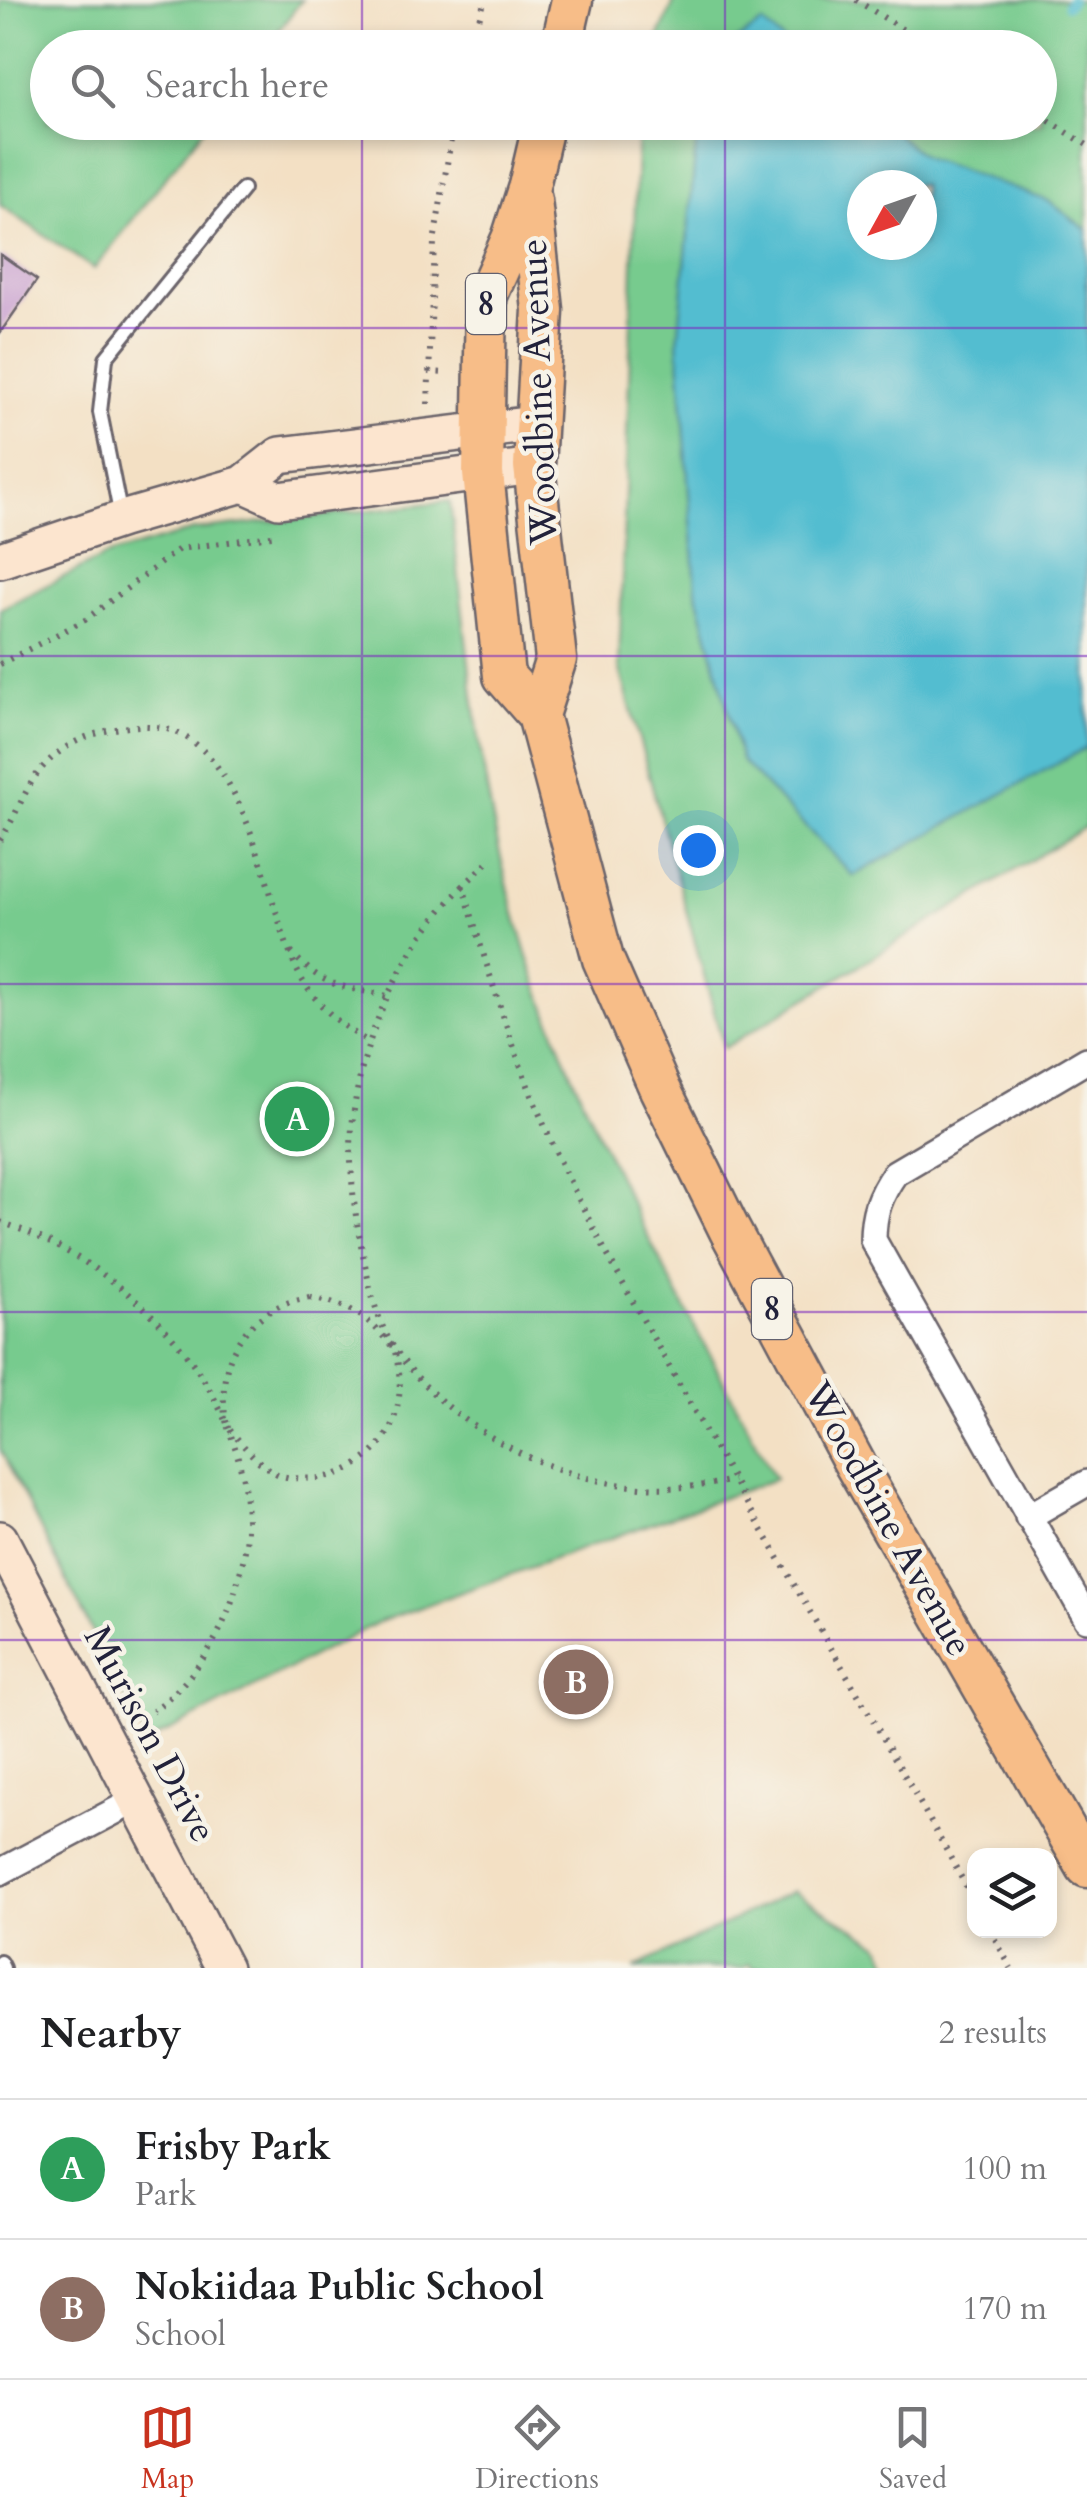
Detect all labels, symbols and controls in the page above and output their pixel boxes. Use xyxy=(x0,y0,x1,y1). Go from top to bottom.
search box xyxy=(30,30,1057,140)
icon: search xyxy=(65,58,120,113)
text: Search here xyxy=(145,59,329,111)
north arrow xyxy=(847,170,937,260)
street label: Woodbine Avenue xyxy=(508,238,570,547)
road number: 8 xyxy=(466,274,506,334)
your location xyxy=(673,825,724,876)
pin: A xyxy=(264,1082,330,1156)
road number: 8 xyxy=(752,1279,792,1339)
street label: Woodbine Avenue xyxy=(790,1371,985,1666)
street label: Murison Drive xyxy=(71,1617,229,1851)
pin: B xyxy=(544,1644,608,1720)
map controls xyxy=(967,1848,1057,1938)
button: layers xyxy=(967,1848,1057,1938)
text: Nearby xyxy=(40,2005,182,2062)
text: 2 results xyxy=(939,2011,1047,2055)
text: Frisby Park xyxy=(135,2121,331,2173)
text: A xyxy=(60,2147,85,2191)
text: 100 m xyxy=(962,2147,1047,2191)
text: Park xyxy=(135,2173,197,2217)
text: Nokiidaa Public School xyxy=(135,2261,544,2313)
text: B xyxy=(61,2287,84,2331)
text: 170 m xyxy=(962,2287,1047,2331)
text: School xyxy=(135,2313,226,2357)
tab: Map xyxy=(140,2400,195,2498)
tab: Directions xyxy=(475,2400,599,2498)
tab: Saved xyxy=(879,2400,947,2498)

